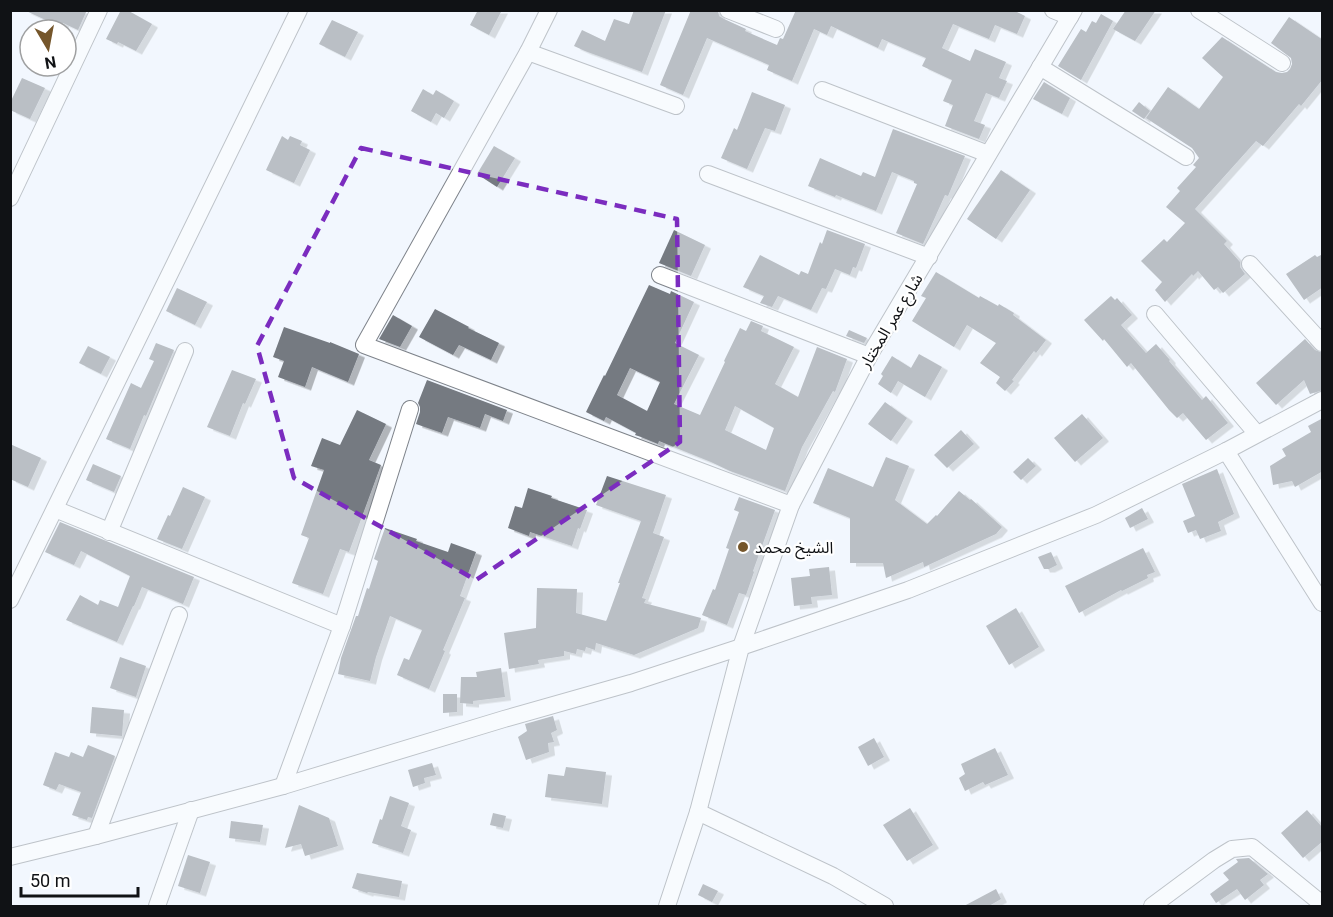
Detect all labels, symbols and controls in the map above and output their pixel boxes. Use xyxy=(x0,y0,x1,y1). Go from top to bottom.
north arrow xyxy=(18,18,78,78)
text: N xyxy=(43,52,58,73)
street label: شارع عمر المختار xyxy=(855,270,929,374)
place label: الشيخ محمد xyxy=(755,538,833,560)
marker: الشيخ محمد xyxy=(736,540,750,554)
scale bar xyxy=(21,860,138,898)
text: 50 m xyxy=(30,870,70,891)

